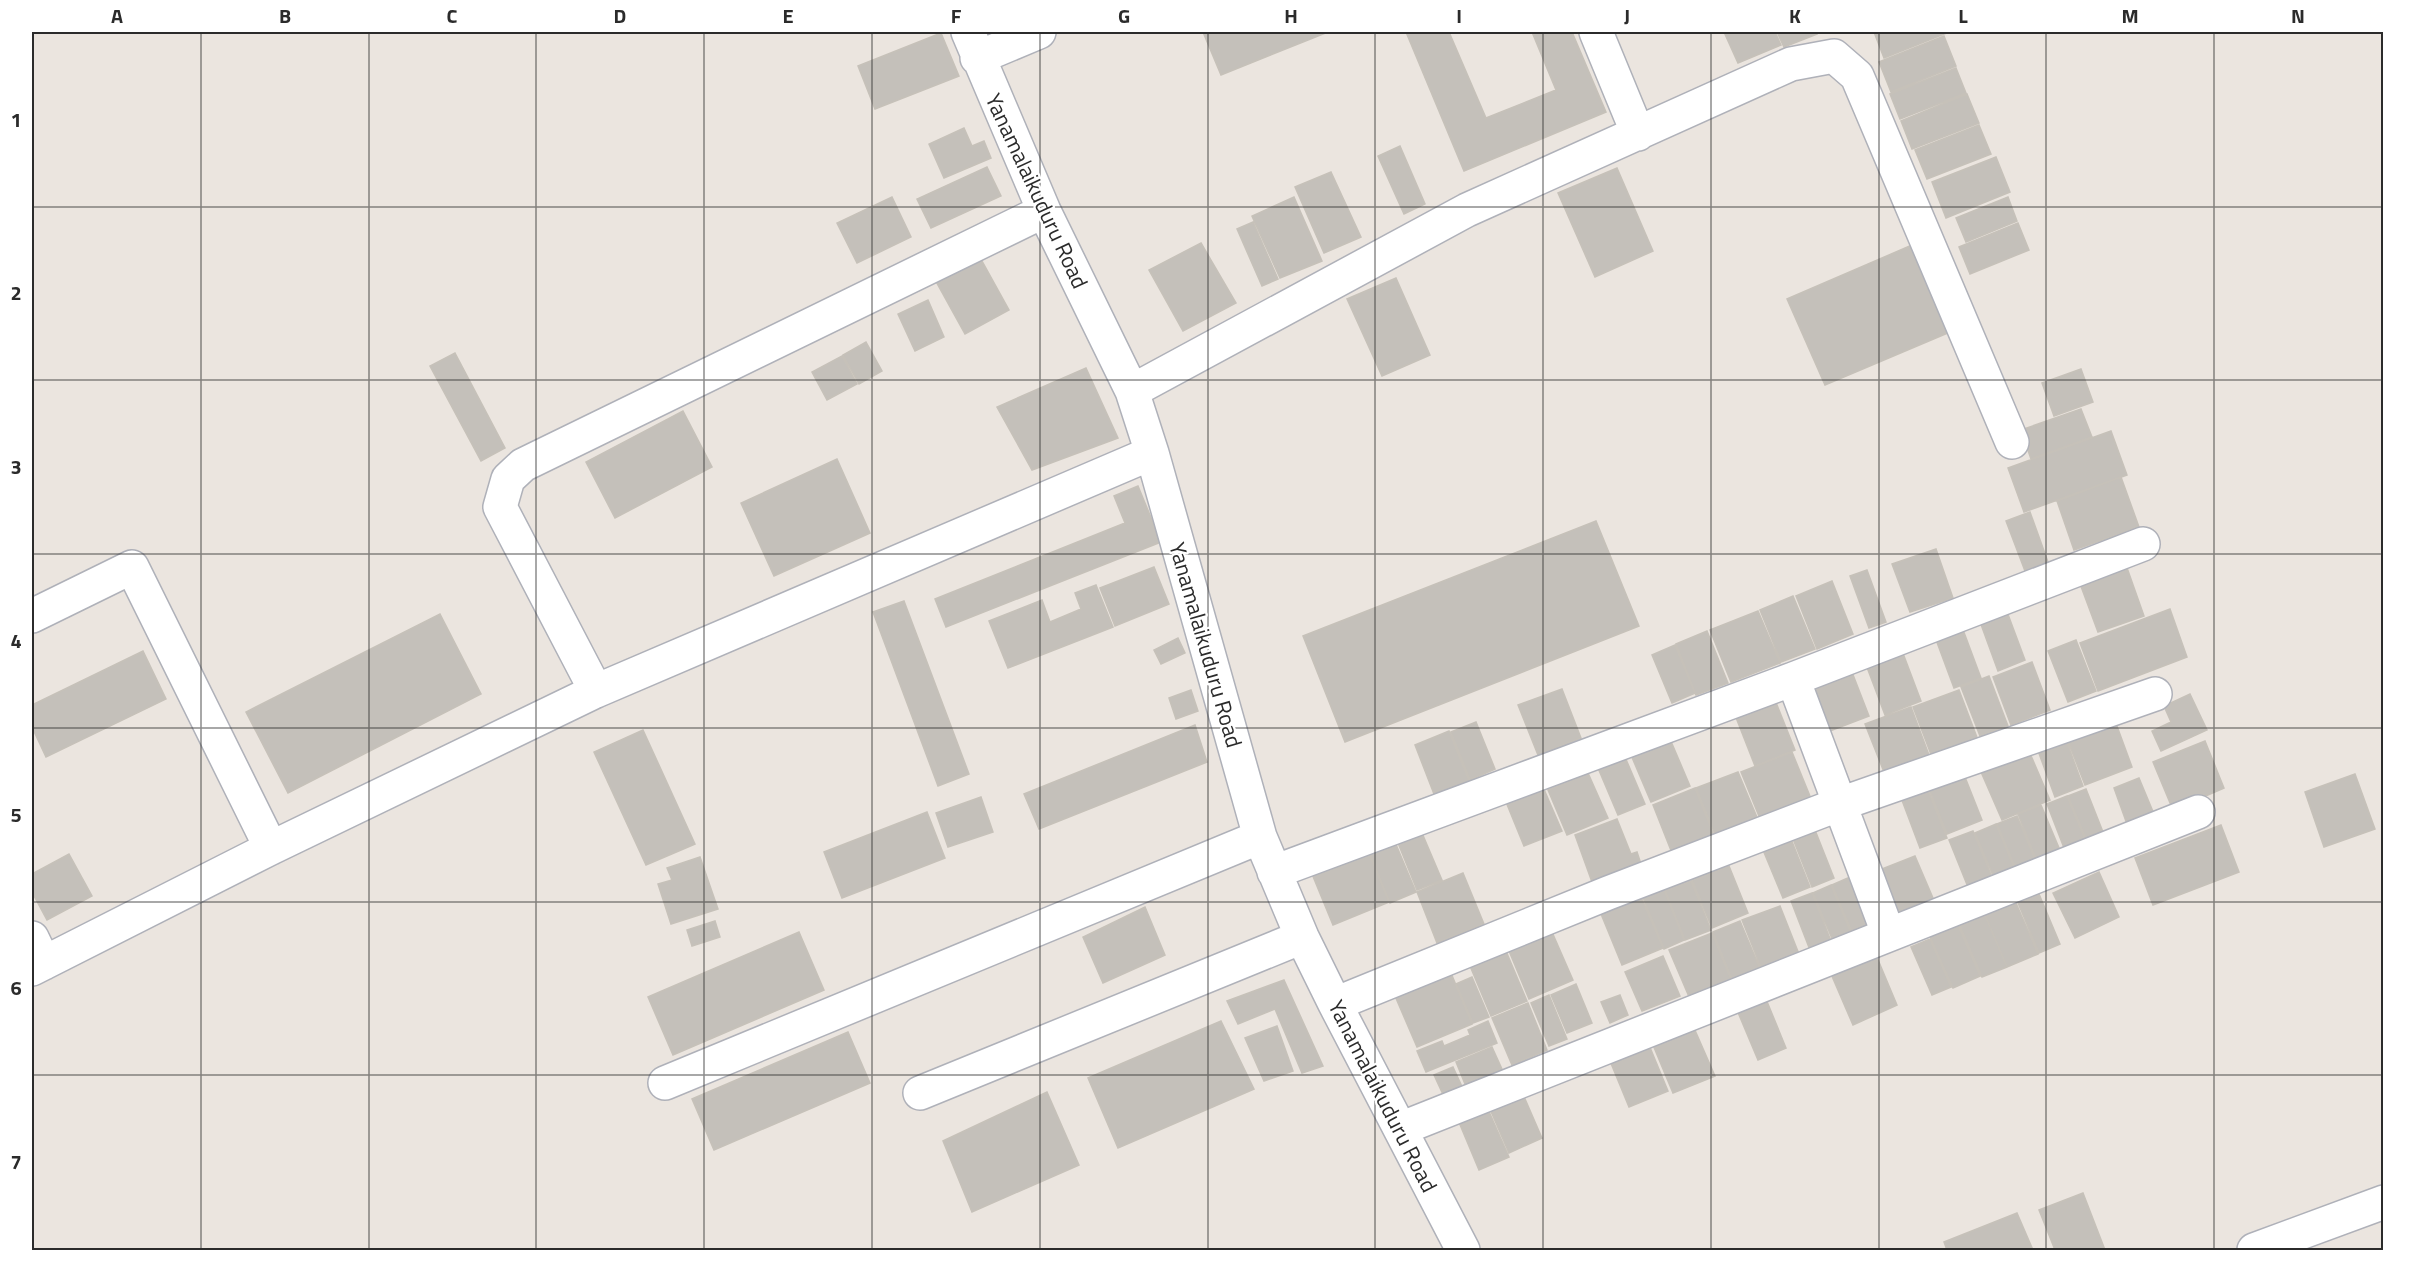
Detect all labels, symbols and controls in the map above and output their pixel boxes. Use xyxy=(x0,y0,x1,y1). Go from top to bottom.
text: A xyxy=(111,0,123,31)
text: B xyxy=(279,0,291,31)
text: C xyxy=(447,0,458,31)
text: D xyxy=(614,0,626,31)
text: E xyxy=(782,0,794,31)
text: F xyxy=(951,0,962,31)
text: G xyxy=(1118,0,1130,31)
text: H xyxy=(1284,0,1298,31)
text: I xyxy=(1456,0,1462,31)
text: J xyxy=(1624,0,1630,31)
text: K xyxy=(1789,0,1801,31)
text: L xyxy=(1958,0,1968,31)
text: M xyxy=(2121,0,2139,31)
text: N xyxy=(2291,0,2305,31)
street label: Yanamalaikuduru Road xyxy=(977,88,1097,294)
text: 1 xyxy=(10,104,22,135)
text: 2 xyxy=(10,277,22,308)
text: 3 xyxy=(10,451,22,482)
street label: Yanamalaikuduru Road xyxy=(1160,538,1252,752)
text: 4 xyxy=(10,625,22,656)
text: 5 xyxy=(10,799,22,830)
text: 6 xyxy=(10,972,22,1003)
street label: Yanamalaikuduru Road xyxy=(1320,994,1446,1198)
text: 7 xyxy=(10,1146,22,1177)

